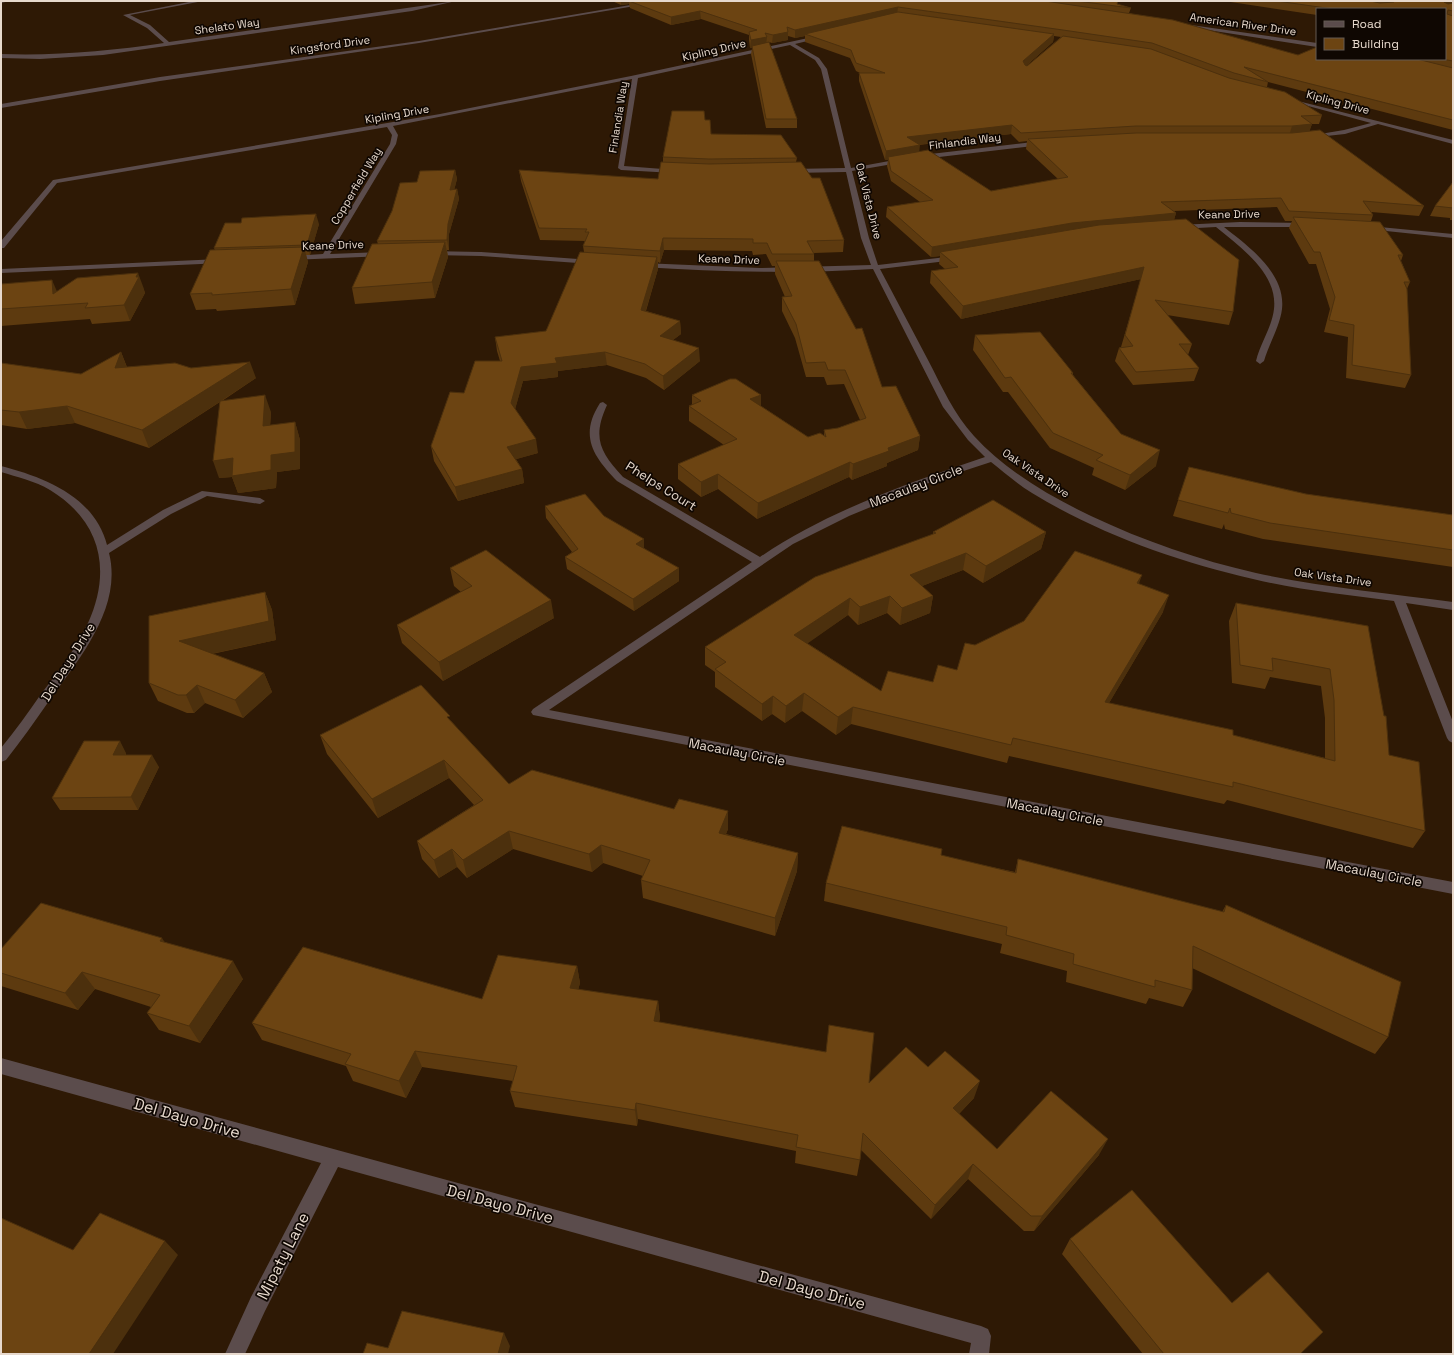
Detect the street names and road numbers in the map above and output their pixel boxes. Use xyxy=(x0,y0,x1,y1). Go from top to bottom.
street label: American River Drive xyxy=(1189,10,1297,38)
street label: Shelato Way xyxy=(194,15,260,37)
street label: Kingsford Drive xyxy=(289,32,371,58)
street label: Kipling Drive xyxy=(681,36,747,64)
street label: Finlandia Way xyxy=(605,80,631,154)
street label: Kipling Drive xyxy=(1305,87,1371,117)
street label: Kipling Drive xyxy=(364,101,430,127)
street label: Finlandia Way xyxy=(928,130,1002,152)
street label: Copperfield Way xyxy=(327,145,385,227)
street label: Oak Vista Drive xyxy=(853,161,885,241)
street label: Keane Drive xyxy=(1198,206,1260,222)
street label: Keane Drive xyxy=(302,237,364,253)
street label: Keane Drive xyxy=(698,251,760,267)
street label: Oak Vista Drive xyxy=(1000,445,1072,501)
street label: Phelps Court xyxy=(622,457,700,515)
street label: Macaulay Circle xyxy=(867,460,965,512)
street label: Oak Vista Drive xyxy=(1293,565,1373,589)
street label: Del Dayo Drive xyxy=(37,620,99,704)
street label: Macaulay Circle xyxy=(687,734,787,770)
street label: Macaulay Circle xyxy=(1005,794,1105,830)
street label: Macaulay Circle xyxy=(1324,855,1424,891)
street label: Del Dayo Drive xyxy=(131,1093,243,1143)
street label: Del Dayo Drive xyxy=(444,1180,556,1228)
street label: Mipaty Lane xyxy=(252,1209,314,1303)
street label: Del Dayo Drive xyxy=(756,1266,868,1314)

